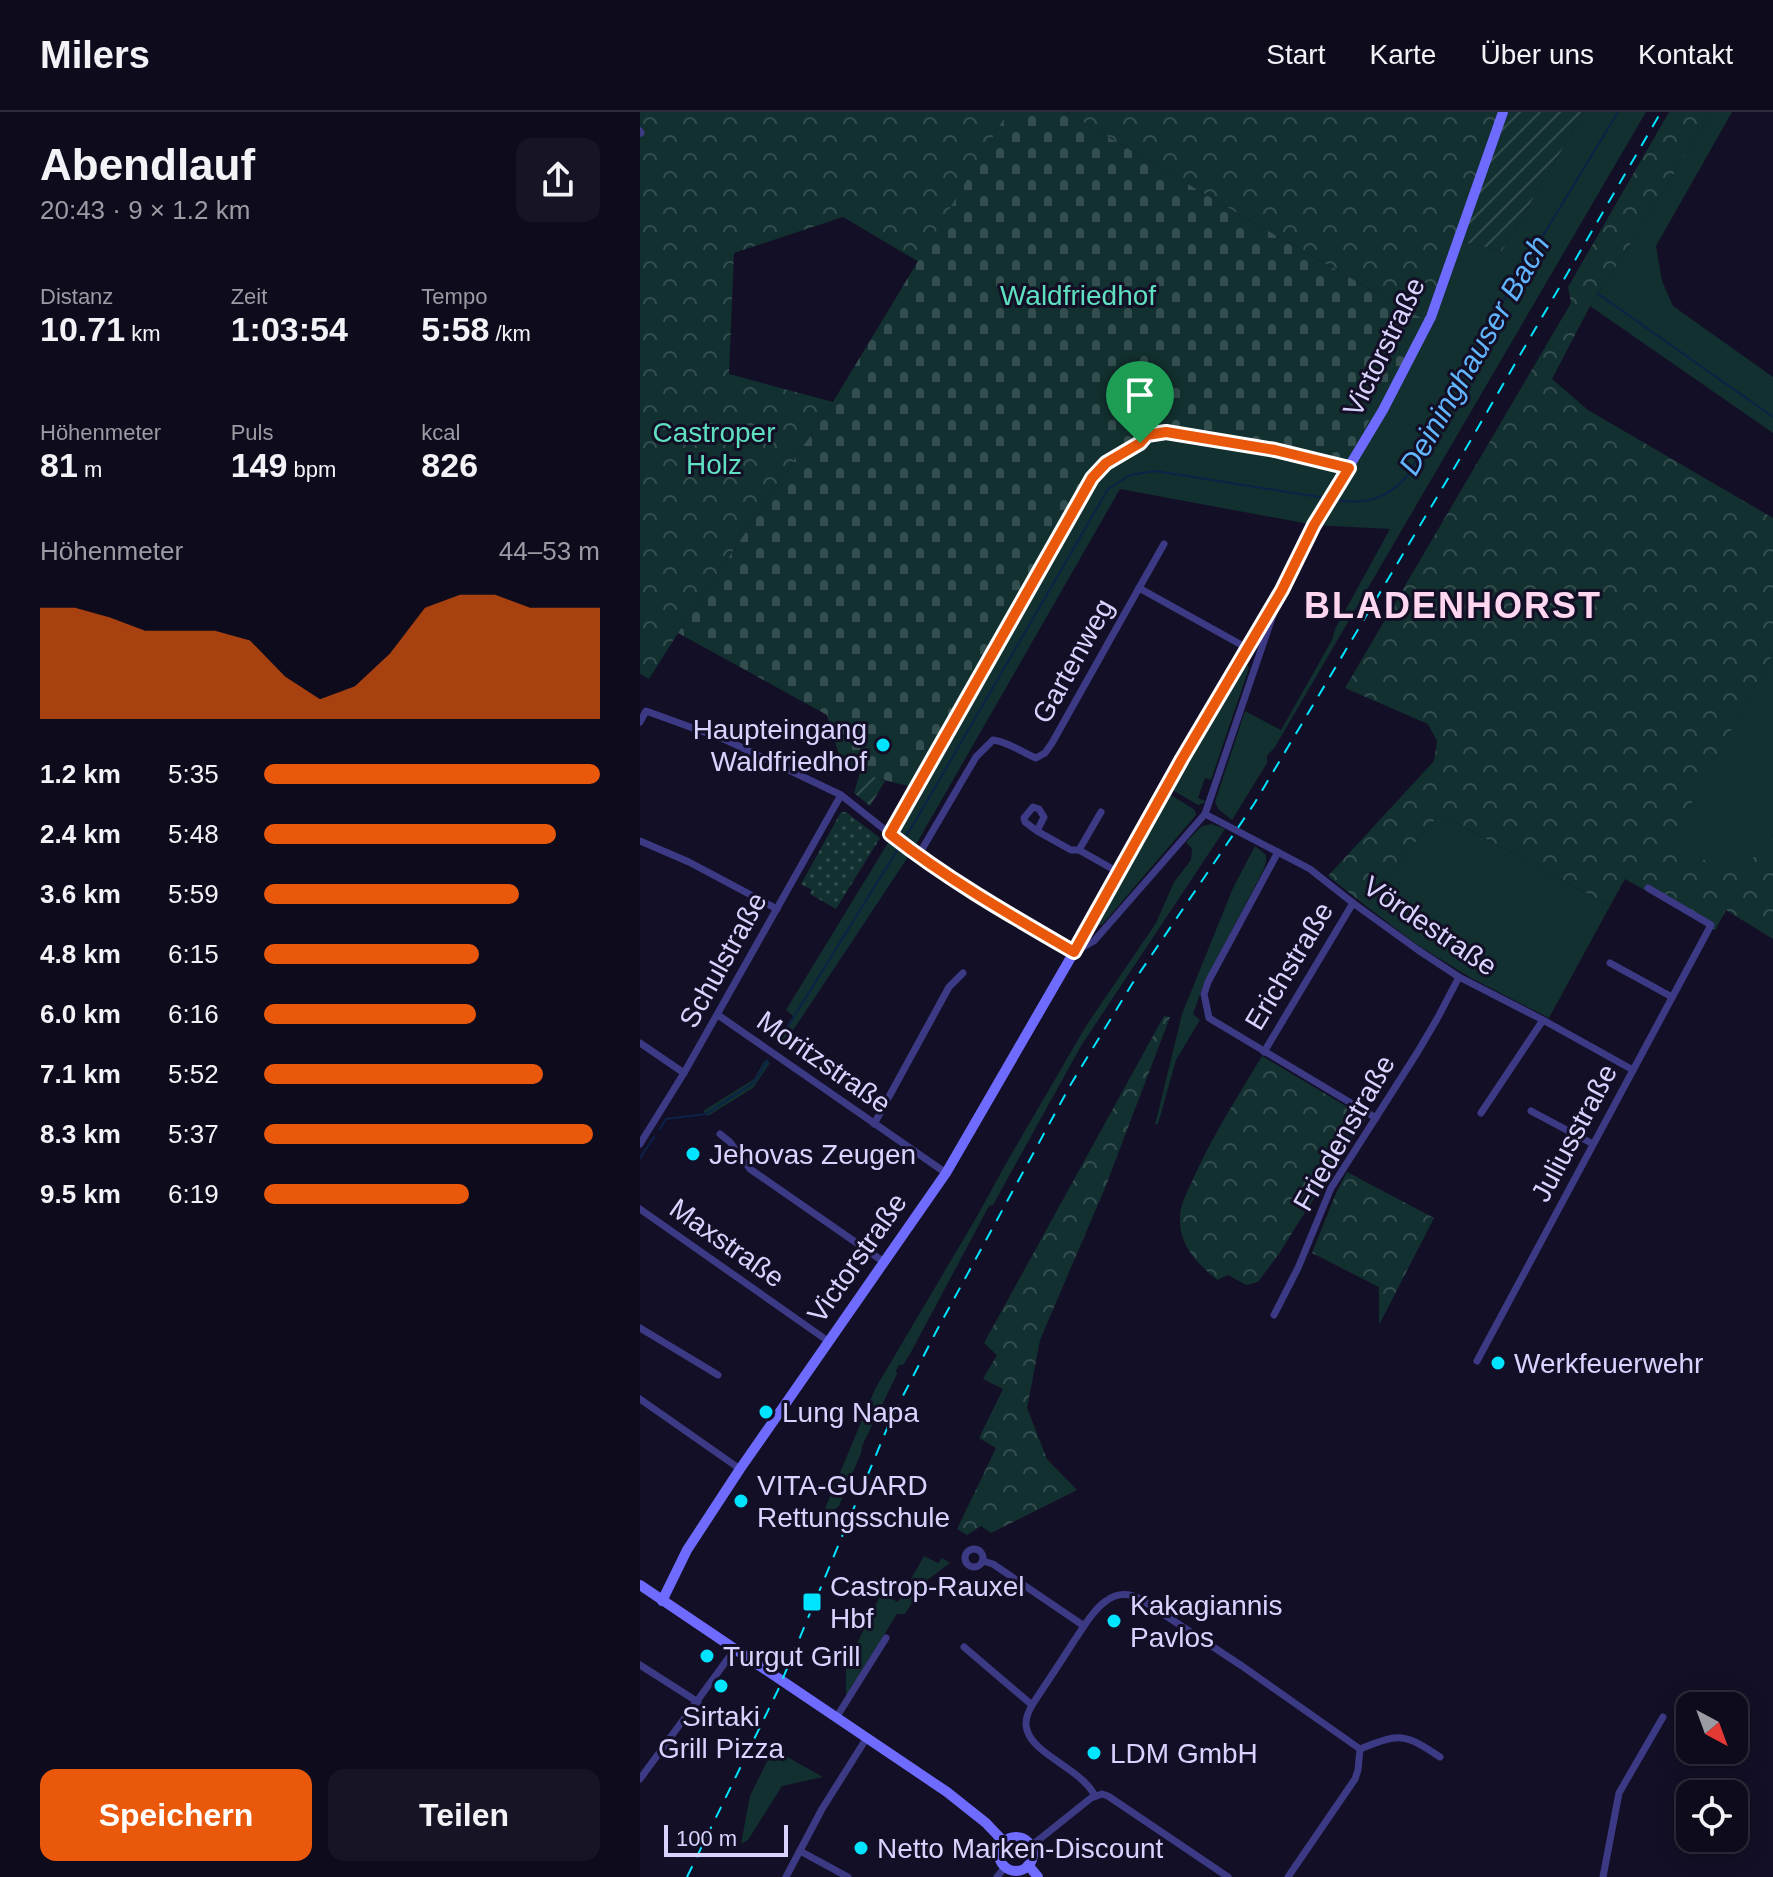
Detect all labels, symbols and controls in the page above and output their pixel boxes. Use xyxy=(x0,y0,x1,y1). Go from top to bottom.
text: Milers xyxy=(40,34,150,76)
text: Start xyxy=(1266,39,1325,70)
text: Karte xyxy=(1369,39,1436,70)
text: Über uns xyxy=(1480,39,1594,70)
text: Kontakt xyxy=(1638,39,1733,70)
button: share xyxy=(516,138,600,222)
text: Abendlauf xyxy=(40,140,255,189)
text: 20:43 · 9 × 1.2 km xyxy=(40,195,250,225)
water label: Deininghauser Bach xyxy=(1392,230,1556,480)
street label: Victorstraße xyxy=(1337,273,1431,421)
park label: Waldfriedhof xyxy=(1000,280,1156,311)
text: Distanz xyxy=(40,284,113,309)
text: Zeit xyxy=(231,284,267,309)
text: Tempo xyxy=(421,284,487,309)
text: 10.71 xyxy=(40,310,125,348)
text: 1:03:54 xyxy=(231,310,348,348)
text: 5:58 xyxy=(421,310,489,348)
text: km xyxy=(125,321,161,346)
text: /km xyxy=(489,321,531,346)
pin xyxy=(1106,361,1174,443)
icon: arrive xyxy=(1118,373,1162,417)
park label: Castroper Holz xyxy=(653,417,775,480)
text: Höhenmeter xyxy=(40,420,161,445)
text: Puls xyxy=(231,420,273,445)
text: kcal xyxy=(421,420,460,445)
text: 81 xyxy=(40,446,78,484)
text: 149 xyxy=(231,446,287,484)
text: 826 xyxy=(421,446,478,484)
text: m xyxy=(78,457,102,482)
text: bpm xyxy=(287,457,336,482)
text: Höhenmeter xyxy=(40,536,183,566)
text: 44–53 m xyxy=(499,536,600,566)
district label: BLADENHORST xyxy=(1304,585,1602,626)
street label: Gartenweg xyxy=(1026,594,1120,728)
place label: Haupteingang Waldfriedhof xyxy=(693,714,867,777)
marker: Haupteingang Waldfriedhof xyxy=(874,736,892,754)
text: 1.2 km xyxy=(40,759,121,789)
text: 5:35 xyxy=(168,759,219,789)
text: 2.4 km xyxy=(40,819,121,849)
text: 5:48 xyxy=(168,819,219,849)
street label: Vördestraße xyxy=(1357,870,1503,982)
text: 3.6 km xyxy=(40,879,121,909)
text: 5:59 xyxy=(168,879,219,909)
street label: Schulstraße xyxy=(673,887,773,1033)
street label: Erichstraße xyxy=(1239,897,1339,1035)
text: 4.8 km xyxy=(40,939,121,969)
text: 6:15 xyxy=(168,939,219,969)
text: 6.0 km xyxy=(40,999,121,1029)
text: 6:16 xyxy=(168,999,219,1029)
street label: Moritzstraße xyxy=(751,1005,897,1119)
street label: Friedenstraße xyxy=(1287,1050,1401,1216)
text: 7.1 km xyxy=(40,1059,121,1089)
text: 5:52 xyxy=(168,1059,219,1089)
street label: Juliusstraße xyxy=(1525,1059,1623,1207)
text: 8.3 km xyxy=(40,1119,121,1149)
text: 5:37 xyxy=(168,1119,219,1149)
place label: Jehovas Zeugen xyxy=(709,1139,916,1170)
marker: Jehovas Zeugen xyxy=(684,1145,702,1163)
text: 9.5 km xyxy=(40,1179,121,1209)
text: 6:19 xyxy=(168,1179,219,1209)
street label: Victorstraße xyxy=(801,1188,913,1328)
street label: Maxstraße xyxy=(664,1192,790,1294)
place label: Werkfeuerwehr xyxy=(1514,1348,1703,1379)
marker: Werkfeuerwehr xyxy=(1489,1354,1507,1372)
place label: Lung Napa xyxy=(782,1397,919,1428)
marker: Lung Napa xyxy=(757,1403,775,1421)
place label: VITA-GUARD Rettungsschule xyxy=(757,1470,950,1533)
marker: VITA-GUARD Rettungsschule xyxy=(732,1492,750,1510)
place label: Castrop-Rauxel Hbf xyxy=(830,1571,1025,1634)
place label: Kakagiannis Pavlos xyxy=(1130,1590,1283,1653)
marker: Castrop-Rauxel Hbf xyxy=(801,1591,823,1613)
marker: Kakagiannis Pavlos xyxy=(1105,1612,1123,1630)
place label: Turgut Grill xyxy=(723,1641,860,1672)
marker: Turgut Grill xyxy=(698,1647,716,1665)
marker: Sirtaki Grill Pizza xyxy=(712,1677,730,1695)
north arrow xyxy=(1676,1692,1748,1764)
map controls xyxy=(1676,1692,1748,1852)
place label: Sirtaki Grill Pizza xyxy=(658,1701,784,1764)
place label: LDM GmbH xyxy=(1110,1738,1258,1769)
marker: LDM GmbH xyxy=(1085,1744,1103,1762)
button: Speichern xyxy=(40,1769,312,1861)
button: Teilen xyxy=(328,1769,600,1861)
button: locate xyxy=(1676,1780,1748,1852)
scale bar xyxy=(664,1821,788,1857)
text: 100 m xyxy=(676,1826,737,1851)
place label: Netto Marken-Discount xyxy=(877,1833,1164,1864)
marker: Netto Marken-Discount xyxy=(852,1839,870,1857)

